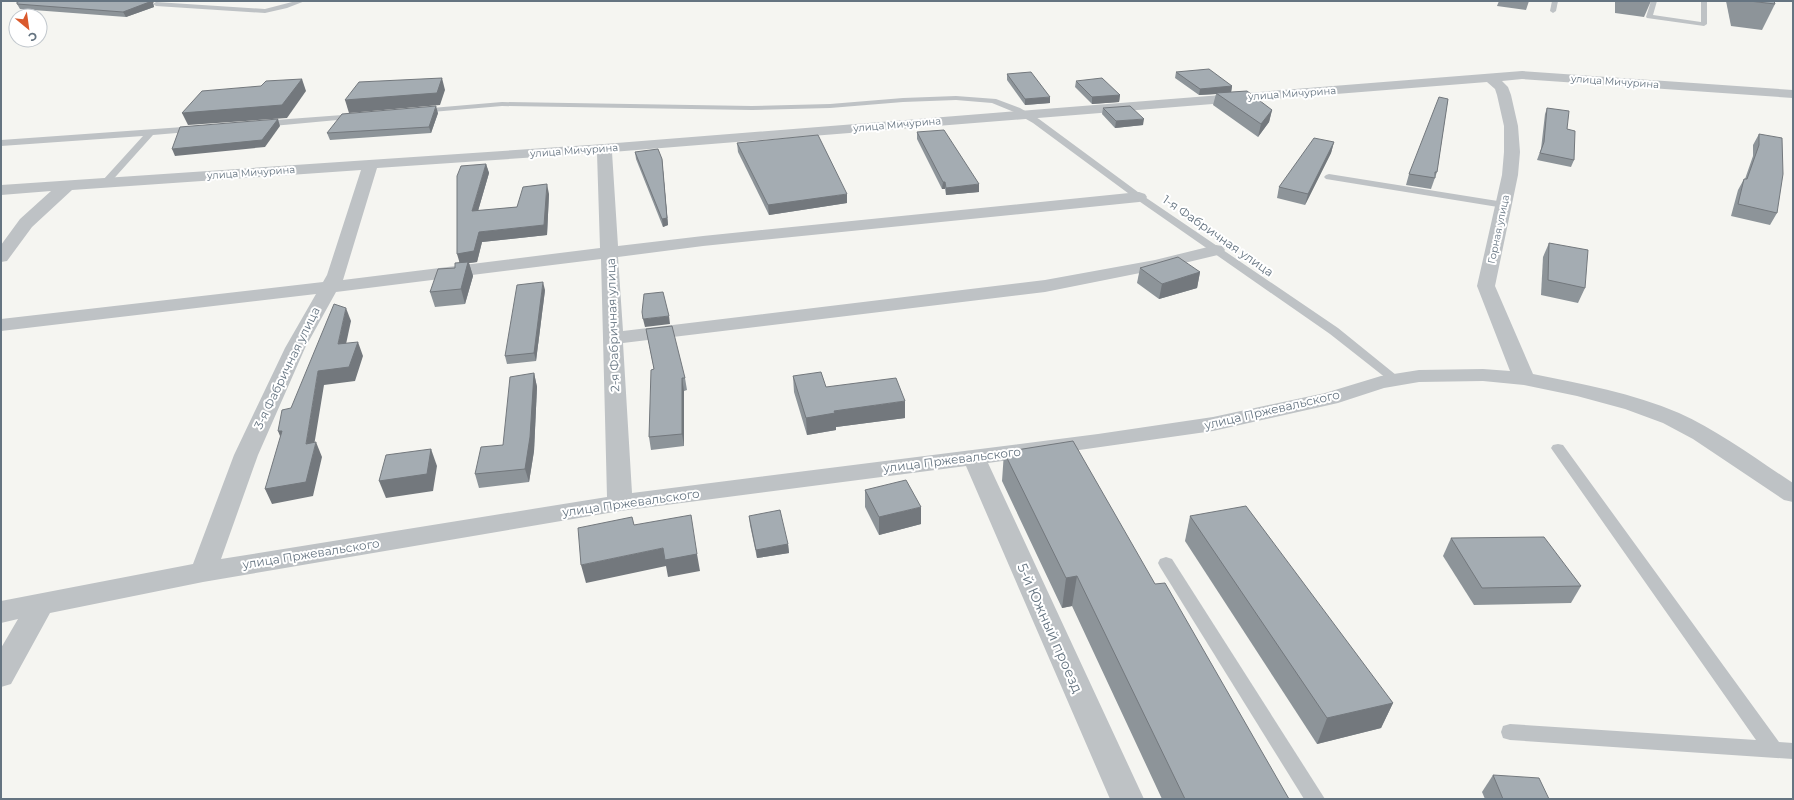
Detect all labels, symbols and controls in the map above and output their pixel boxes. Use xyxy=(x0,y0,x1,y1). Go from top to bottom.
north arrow xyxy=(8,8,48,48)
text: С xyxy=(26,29,40,45)
street label: улица Мичурина xyxy=(1569,72,1659,91)
street label: улица Мичурина xyxy=(1247,84,1337,103)
street label: улица Мичурина xyxy=(852,114,942,135)
street label: улица Мичурина xyxy=(529,141,619,160)
street label: улица Мичурина xyxy=(206,163,296,182)
street label: 1-я Фабричная улица xyxy=(1160,192,1276,279)
street label: Горная улица xyxy=(1485,193,1512,265)
street label: 2-я Фабричная улица xyxy=(603,258,622,392)
street label: 3-я Фабричная улица xyxy=(250,304,323,431)
street label: улица Пржевальского xyxy=(1202,387,1341,433)
street label: улица Пржевальского xyxy=(881,444,1022,476)
street label: улица Пржевальского xyxy=(560,485,701,520)
street label: улица Пржевальского xyxy=(240,535,381,572)
street label: 5-й Южный проезд xyxy=(1013,560,1087,696)

